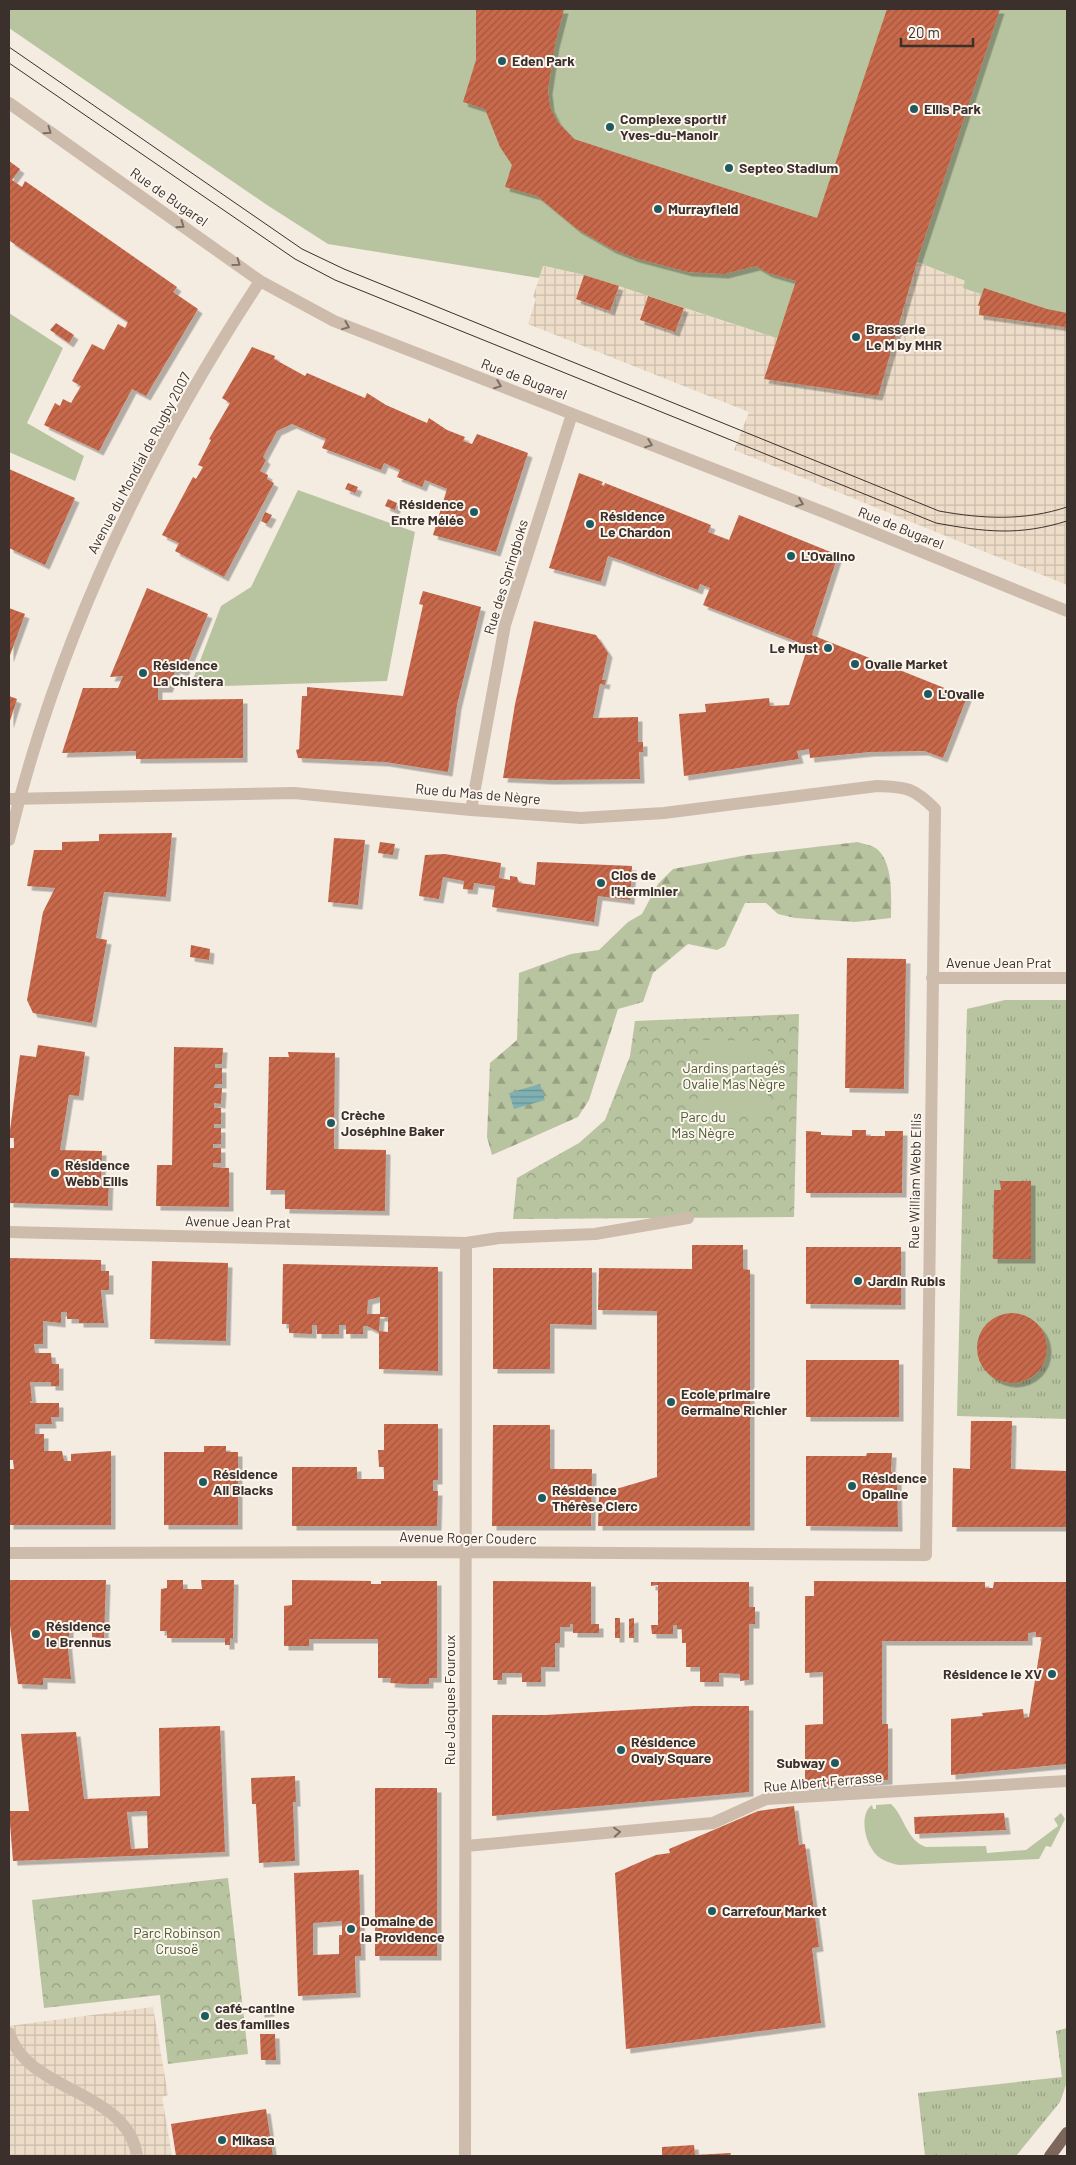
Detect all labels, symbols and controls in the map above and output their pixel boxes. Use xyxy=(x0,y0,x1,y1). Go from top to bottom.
scale bar xyxy=(901,15,974,47)
text: 20 m xyxy=(908,23,940,41)
place label: Eden Park xyxy=(512,52,575,69)
marker: Eden Park xyxy=(496,55,508,67)
place label: Ellis Park xyxy=(924,100,981,117)
marker: Ellis Park xyxy=(908,103,920,115)
place label: Complexe sportif Yves-du-Manoir xyxy=(620,110,727,143)
marker: Complexe sportif Yves-du-Manoir xyxy=(604,121,616,133)
one-way arrow xyxy=(43,125,52,134)
place label: Septeo Stadium xyxy=(739,159,839,176)
marker: Septeo Stadium xyxy=(723,162,735,174)
street label: Rue de Bugarel xyxy=(127,164,211,230)
place label: Murrayfield xyxy=(668,200,739,217)
marker: Murrayfield xyxy=(652,203,664,215)
one-way arrow xyxy=(175,219,185,228)
one-way arrow xyxy=(231,258,240,266)
one-way arrow xyxy=(341,319,350,330)
place label: Brasserie Le M by MHR xyxy=(866,320,943,353)
marker: Brasserie Le M by MHR xyxy=(850,331,862,343)
street label: Rue de Bugarel xyxy=(479,354,570,403)
street label: Avenue du Mondial de Rugby 2007 xyxy=(83,369,194,556)
one-way arrow xyxy=(493,379,501,389)
one-way arrow xyxy=(644,438,653,449)
place label: Résidence Entre Mélée xyxy=(391,495,464,528)
one-way arrow xyxy=(795,497,804,508)
street label: Rue de Bugarel xyxy=(856,503,946,552)
marker: Résidence Entre Mélée xyxy=(468,506,480,518)
place label: Résidence Le Chardon xyxy=(600,507,671,540)
street label: Rue des Springboks xyxy=(480,517,531,636)
marker: Résidence Le Chardon xyxy=(584,518,596,530)
place label: L'Ovalino xyxy=(801,547,856,564)
marker: L'Ovalino xyxy=(785,550,797,562)
place label: Le Must xyxy=(770,639,818,656)
marker: Le Must xyxy=(822,642,834,654)
place label: Ovalie Market xyxy=(865,655,948,672)
place label: Résidence La Chistera xyxy=(153,656,224,689)
marker: Ovalie Market xyxy=(849,658,861,670)
marker: Résidence La Chistera xyxy=(137,667,149,679)
place label: L'Ovalie xyxy=(938,685,985,702)
marker: L'Ovalie xyxy=(922,688,934,700)
street label: Rue du Mas de Nègre xyxy=(415,780,541,807)
place label: Clos de l'Herminier xyxy=(611,866,679,899)
marker: Clos de l'Herminier xyxy=(595,877,607,889)
street label: Avenue Jean Prat xyxy=(946,954,1052,971)
park label: Jardins partagés Ovalie Mas Nègre xyxy=(682,1059,786,1092)
place label: Crèche Joséphine Baker xyxy=(341,1106,445,1139)
park label: Parc du Mas Nègre xyxy=(671,1108,735,1141)
street label: Rue William Webb Ellis xyxy=(905,1113,924,1249)
marker: Crèche Joséphine Baker xyxy=(325,1117,337,1129)
place label: Résidence Webb Ellis xyxy=(65,1156,130,1189)
marker: Résidence Webb Ellis xyxy=(49,1167,61,1179)
street label: Avenue Jean Prat xyxy=(185,1212,291,1231)
place label: Jardin Rubis xyxy=(868,1272,945,1289)
marker: Jardin Rubis xyxy=(852,1275,864,1287)
place label: Ecole primaire Germaine Richier xyxy=(681,1385,788,1418)
marker: Ecole primaire Germaine Richier xyxy=(665,1396,677,1408)
place label: Résidence All Blacks xyxy=(213,1465,278,1498)
place label: Résidence Opaline xyxy=(862,1469,927,1502)
marker: Résidence All Blacks xyxy=(197,1476,209,1488)
marker: Résidence Opaline xyxy=(846,1480,858,1492)
place label: Résidence Thérèse Clerc xyxy=(552,1481,638,1514)
marker: Résidence Thérèse Clerc xyxy=(536,1492,548,1504)
street label: Avenue Roger Couderc xyxy=(399,1528,537,1547)
place label: Résidence le Brennus xyxy=(46,1617,111,1650)
marker: Résidence le Brennus xyxy=(30,1628,42,1640)
street label: Rue Jacques Fouroux xyxy=(441,1635,458,1765)
place label: Résidence le XV xyxy=(943,1665,1042,1682)
marker: Résidence le XV xyxy=(1046,1668,1058,1680)
place label: Résidence Ovaly Square xyxy=(631,1733,712,1766)
marker: Résidence Ovaly Square xyxy=(615,1744,627,1756)
place label: Subway xyxy=(777,1754,825,1771)
marker: Subway xyxy=(829,1757,841,1769)
street label: Rue Albert Ferrasse xyxy=(763,1768,883,1795)
one-way arrow xyxy=(614,1826,622,1837)
place label: Carrefour Market xyxy=(722,1902,827,1919)
marker: Carrefour Market xyxy=(706,1905,718,1917)
place label: Domaine de la Providence xyxy=(361,1912,445,1945)
marker: Domaine de la Providence xyxy=(345,1923,357,1935)
park label: Parc Robinson Crusoë xyxy=(133,1924,221,1957)
place label: café-cantine des familles xyxy=(215,1999,295,2032)
marker: café-cantine des familles xyxy=(199,2010,211,2022)
place label: Mikasa xyxy=(232,2131,275,2148)
marker: Mikasa xyxy=(216,2134,228,2146)

